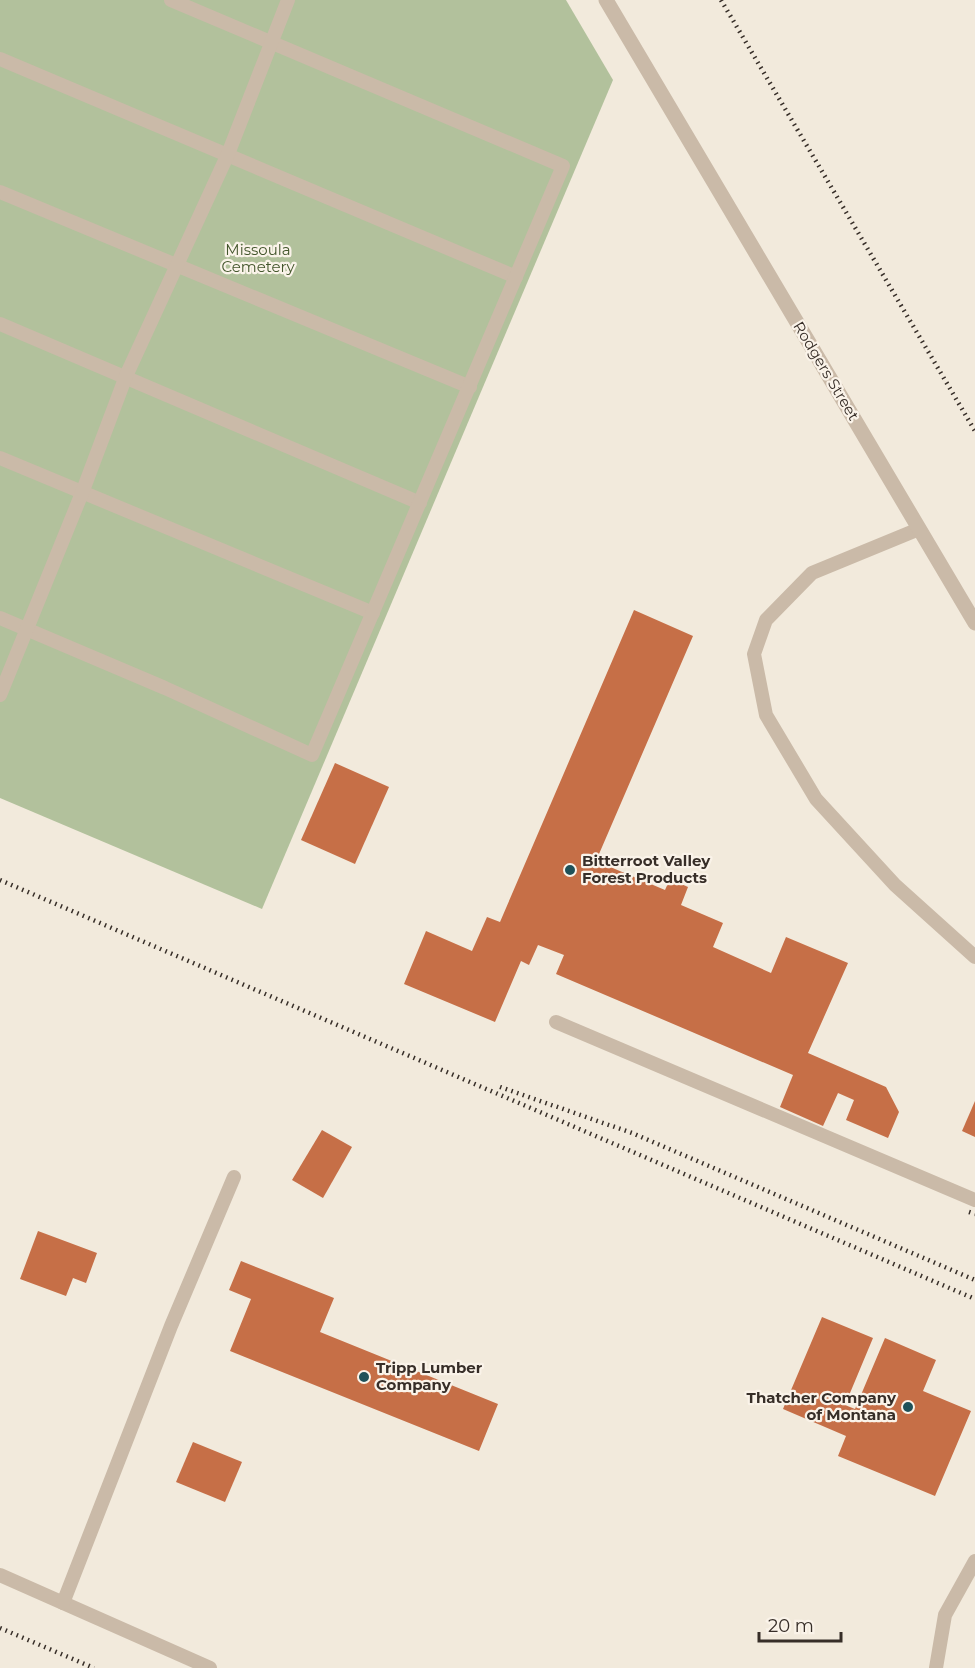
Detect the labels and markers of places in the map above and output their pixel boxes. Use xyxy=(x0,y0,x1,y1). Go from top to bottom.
place label: Bitterroot Valley Forest Products xyxy=(582,851,711,887)
marker: Bitterroot Valley Forest Products xyxy=(563,863,577,877)
place label: Tripp Lumber Company xyxy=(376,1358,483,1394)
marker: Tripp Lumber Company xyxy=(357,1370,371,1384)
place label: Thatcher Company of Montana xyxy=(747,1388,897,1424)
marker: Thatcher Company of Montana xyxy=(901,1400,915,1414)

